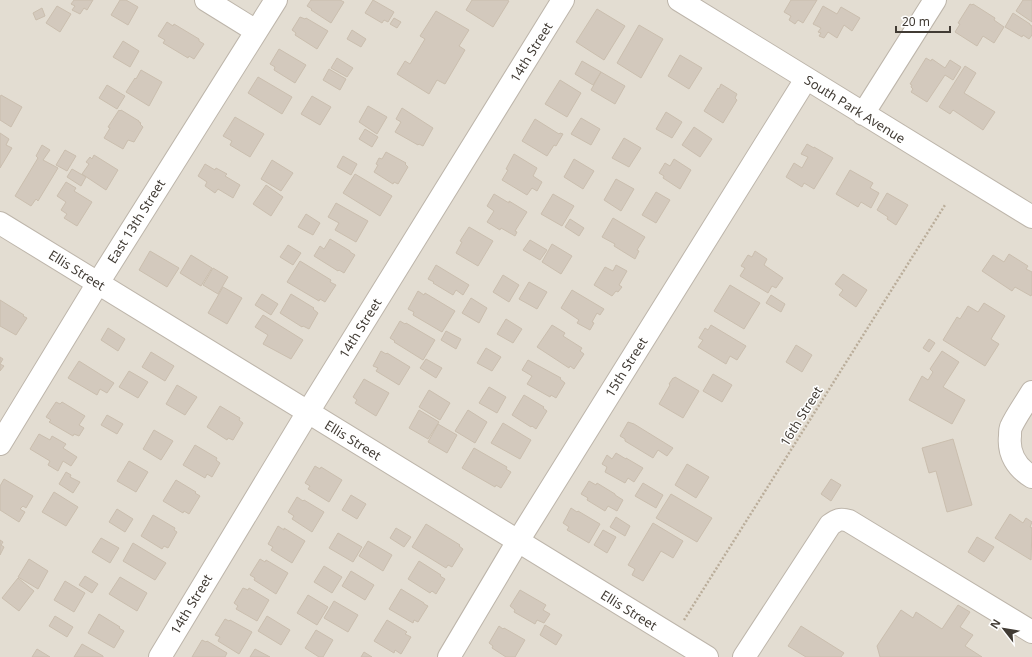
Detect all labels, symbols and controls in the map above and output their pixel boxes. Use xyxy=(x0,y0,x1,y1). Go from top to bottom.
scale bar xyxy=(896,8,950,34)
text: 20 m xyxy=(902,13,930,30)
street label: 14th Street xyxy=(506,18,557,85)
street label: South Park Avenue xyxy=(801,71,909,147)
street label: East 13th Street xyxy=(103,175,169,267)
street label: Ellis Street xyxy=(45,246,109,295)
street label: 14th Street xyxy=(335,294,386,361)
street label: 15th Street xyxy=(601,333,652,400)
street label: 16th Street xyxy=(776,382,827,449)
street label: Ellis Street xyxy=(321,416,385,465)
street label: 14th Street xyxy=(166,570,216,637)
street label: Ellis Street xyxy=(597,586,661,635)
north arrow xyxy=(984,609,1024,649)
text: N xyxy=(986,616,1004,631)

